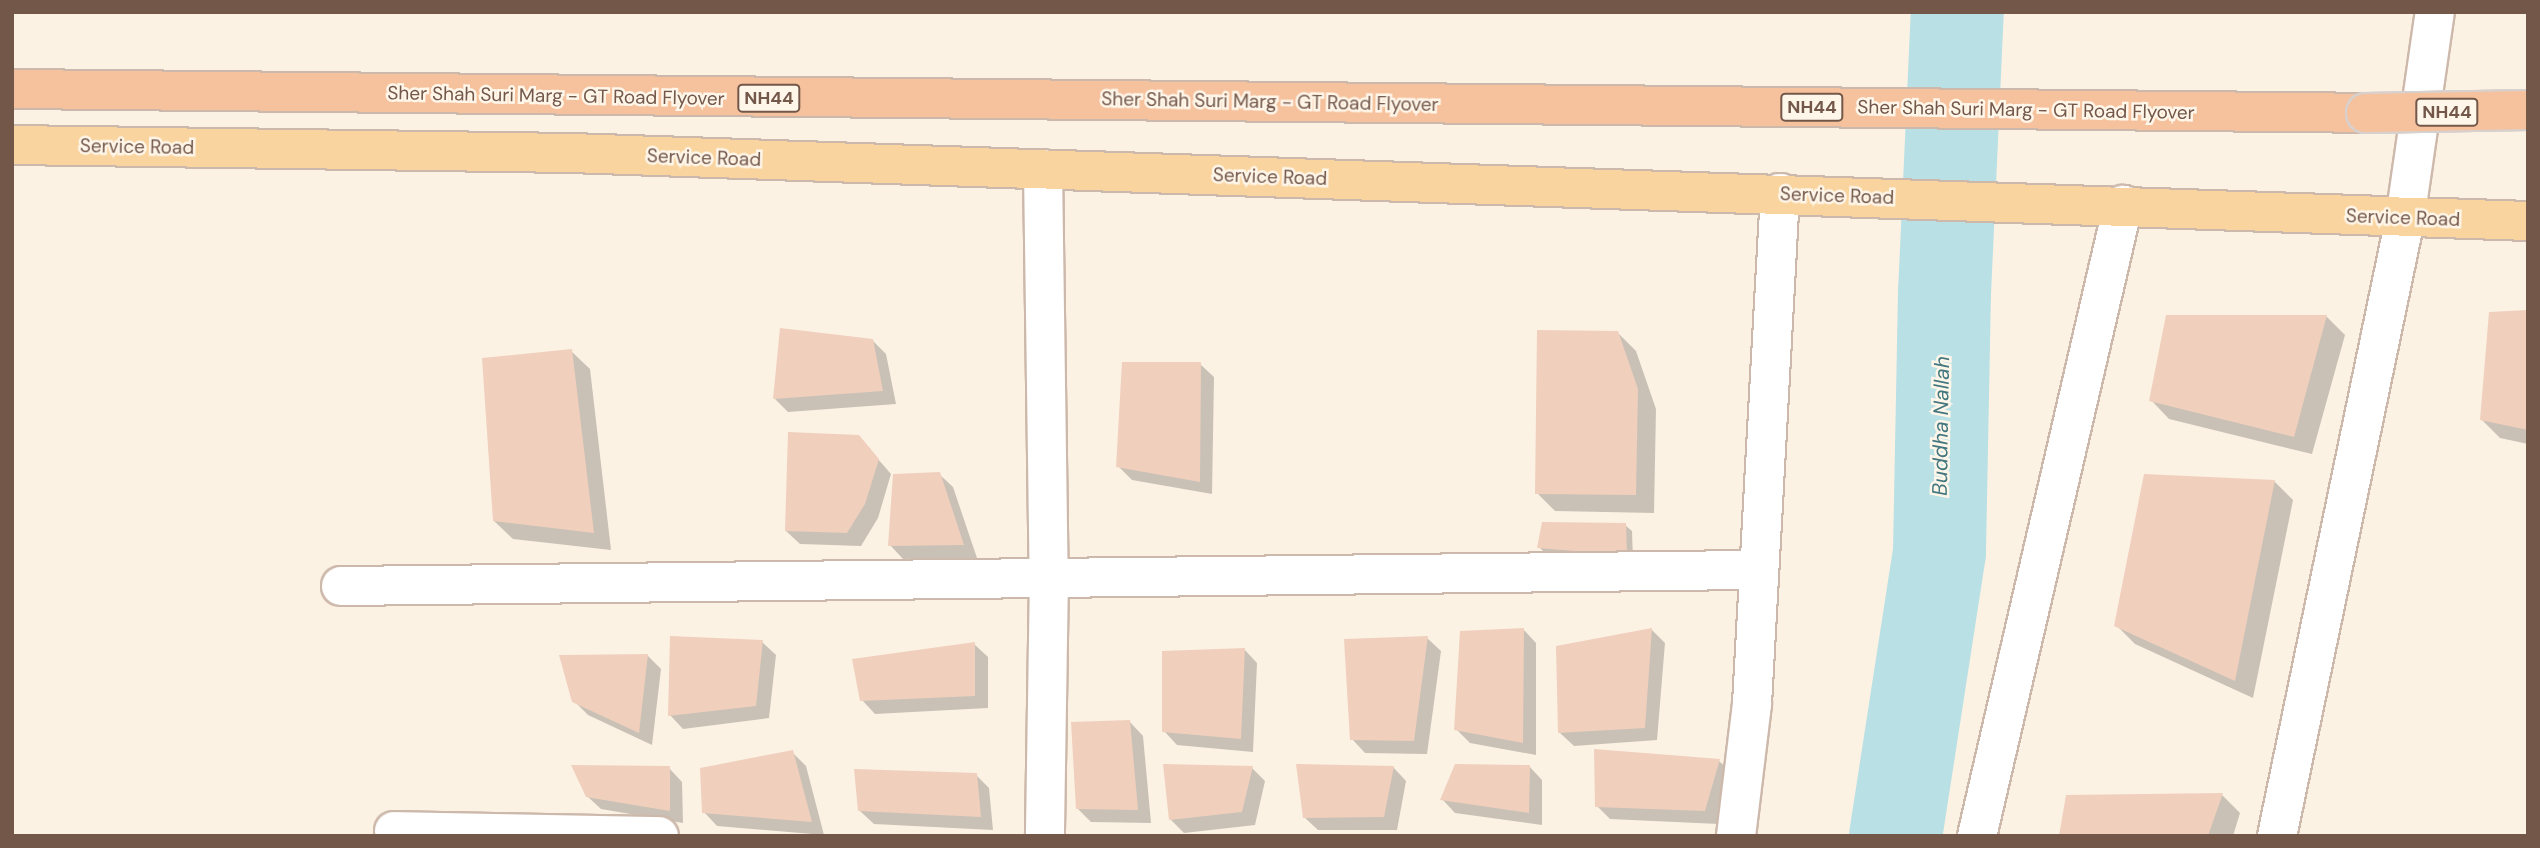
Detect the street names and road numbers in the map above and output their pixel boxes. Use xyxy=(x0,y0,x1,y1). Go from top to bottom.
street label: Sher Shah Suri Marg - GT Road Flyover xyxy=(387,82,725,110)
road number: NH44 xyxy=(736,84,802,113)
street label: Sher Shah Suri Marg - GT Road Flyover xyxy=(1101,88,1439,116)
road number: NH44 xyxy=(1779,92,1845,122)
street label: Sher Shah Suri Marg - GT Road Flyover xyxy=(1857,96,2195,124)
road number: NH44 xyxy=(2414,98,2480,127)
street label: Service Road xyxy=(80,135,194,159)
street label: Service Road xyxy=(646,145,762,171)
street label: Service Road xyxy=(1212,164,1328,190)
street label: Service Road xyxy=(1779,183,1895,209)
street label: Service Road xyxy=(2345,205,2461,231)

